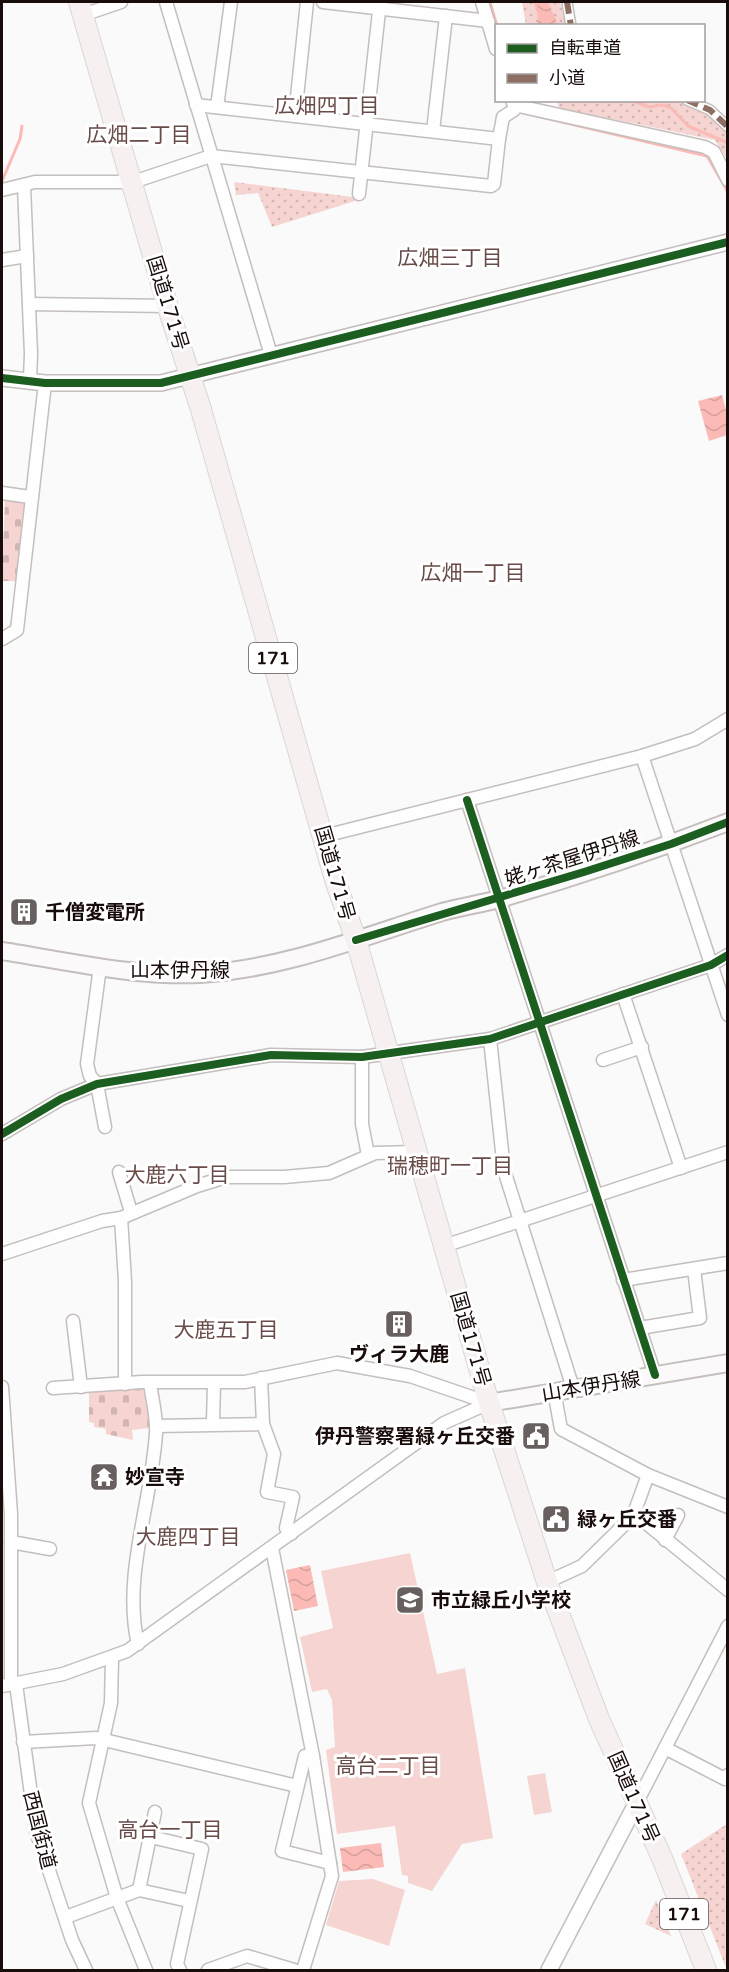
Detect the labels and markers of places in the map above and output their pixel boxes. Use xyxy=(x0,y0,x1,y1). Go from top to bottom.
building icon: 千僧変電所 xyxy=(8,896,40,928)
place label: 千僧変電所 xyxy=(45,901,145,925)
building icon: ヴィラ大鹿 xyxy=(383,1308,415,1340)
place label: ヴィラ大鹿 xyxy=(349,1343,449,1367)
public building icon: 伊丹警察署緑ヶ丘交番 xyxy=(520,1420,552,1452)
place label: 伊丹警察署緑ヶ丘交番 xyxy=(315,1425,515,1449)
temple icon: 妙宣寺 xyxy=(88,1461,120,1493)
place label: 妙宣寺 xyxy=(125,1466,185,1490)
public building icon: 緑ヶ丘交番 xyxy=(540,1503,572,1535)
place label: 緑ヶ丘交番 xyxy=(577,1508,677,1532)
school or university icon: 市立緑丘小学校 xyxy=(394,1584,426,1616)
place label: 市立緑丘小学校 xyxy=(431,1589,571,1613)

